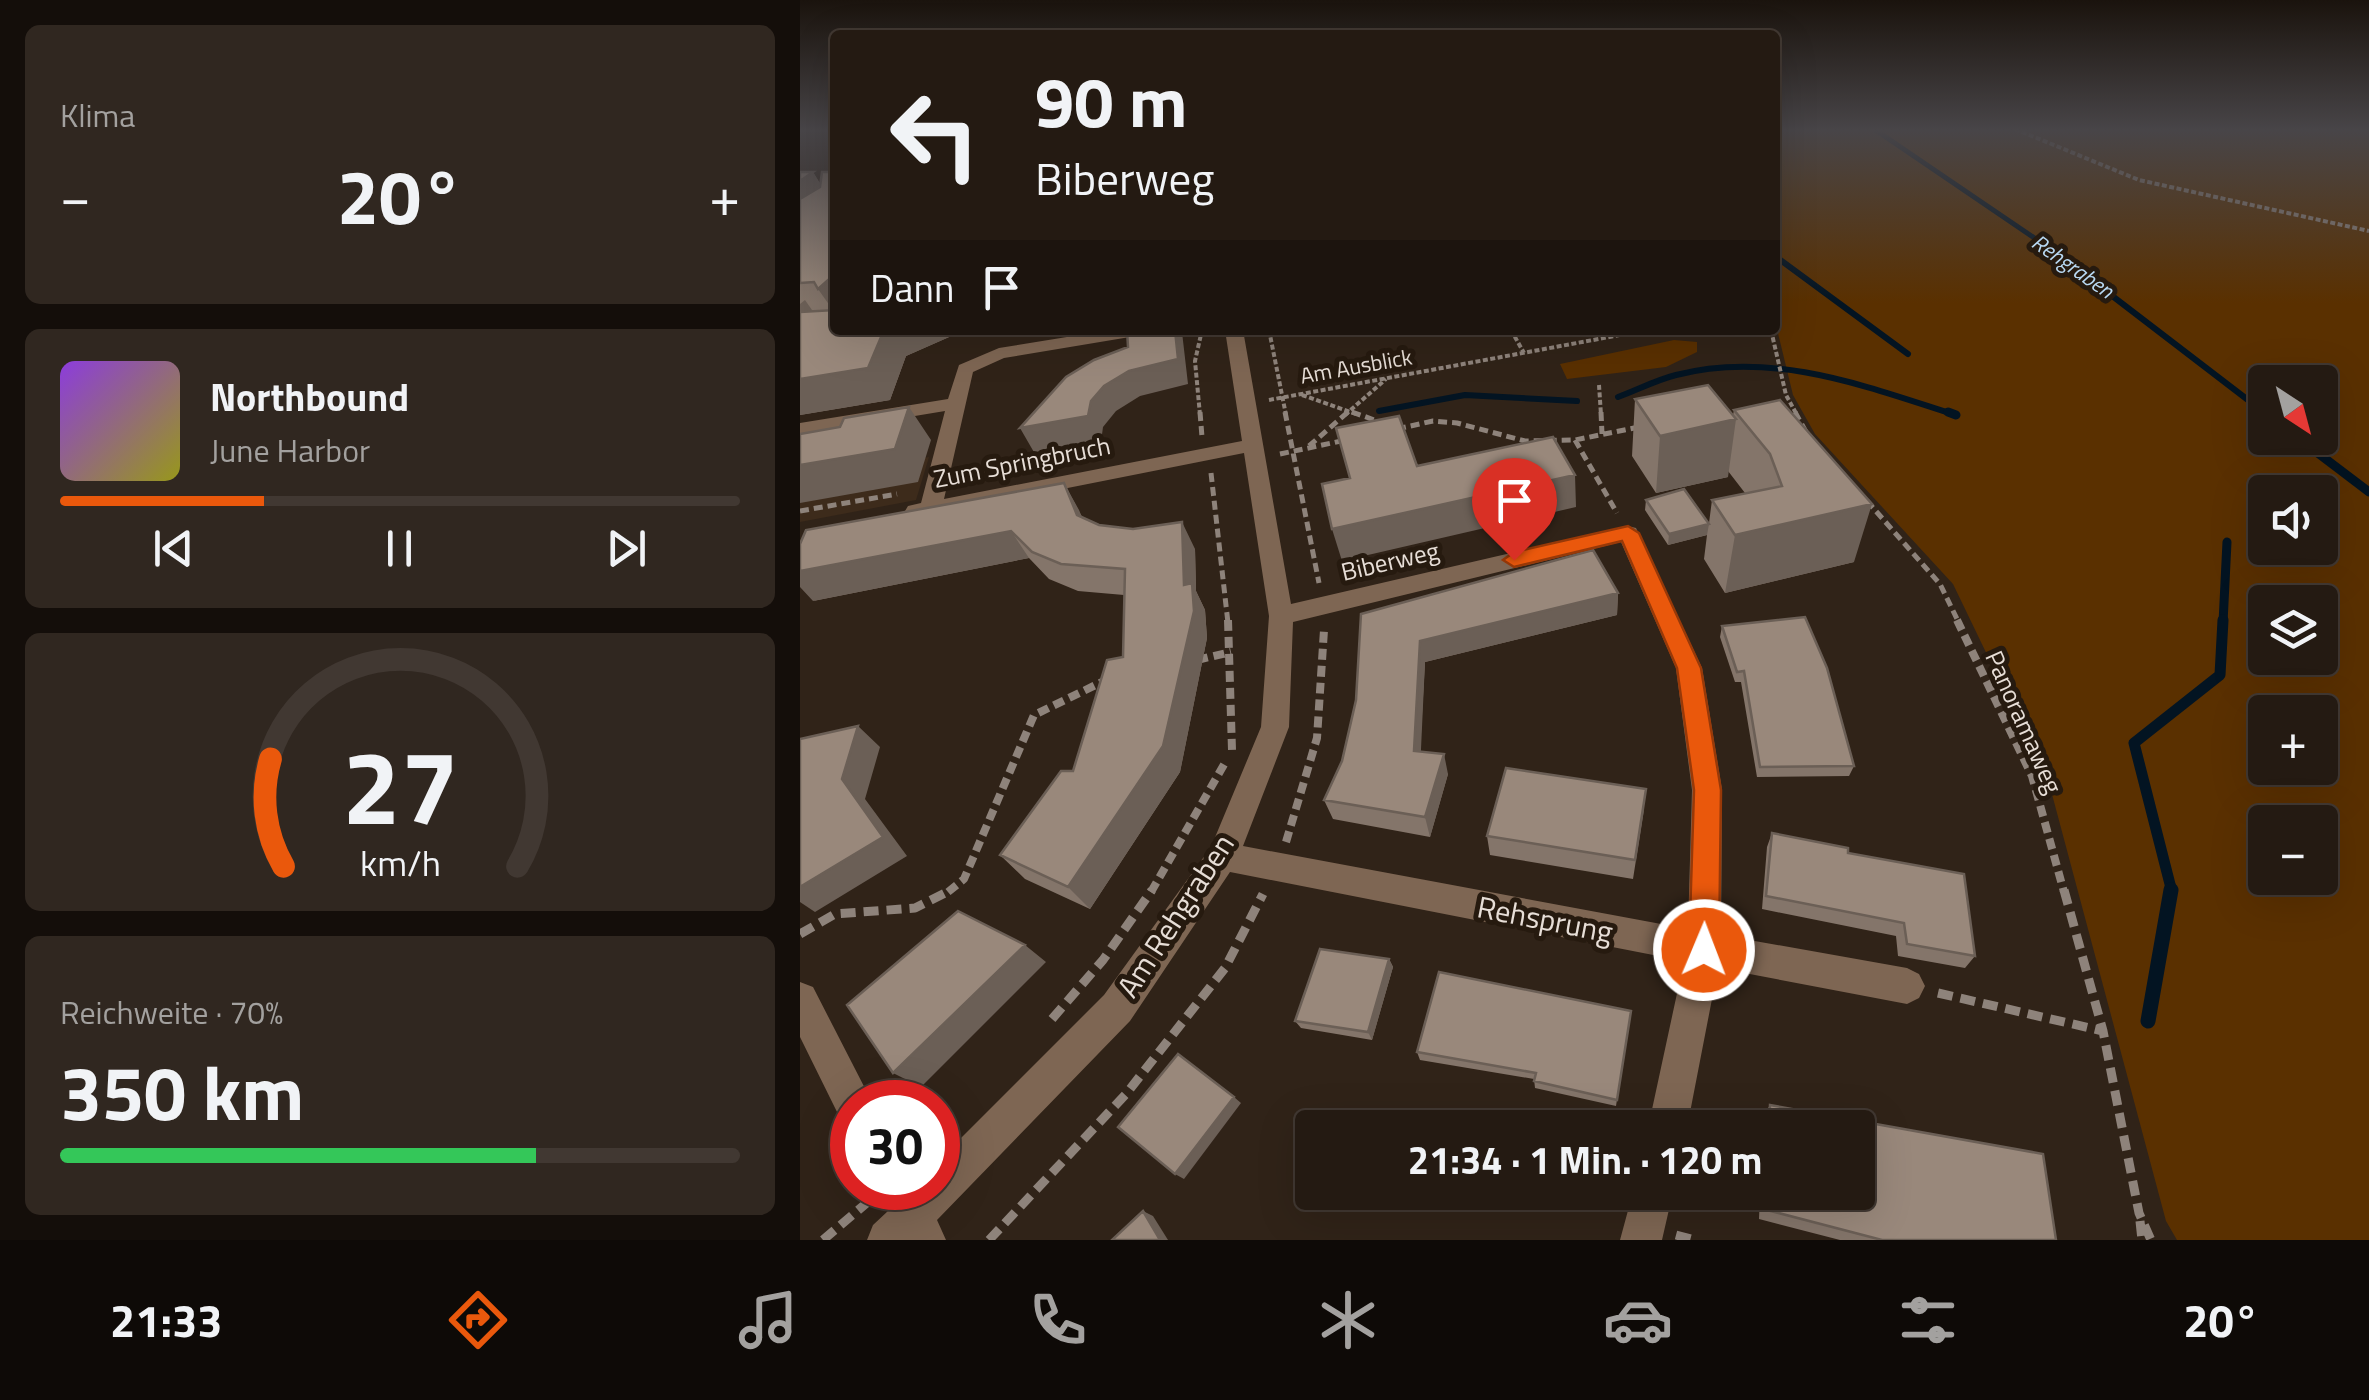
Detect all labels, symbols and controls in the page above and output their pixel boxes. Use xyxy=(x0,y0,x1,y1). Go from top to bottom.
text: 90 m xyxy=(1035,48,1188,154)
icon: left xyxy=(870,70,1000,200)
text: Klima xyxy=(60,91,135,139)
text: 20° xyxy=(337,139,463,253)
text: Biberweg xyxy=(1035,144,1214,212)
text: − xyxy=(60,154,91,237)
text: + xyxy=(709,154,740,237)
water label: Rehgraben xyxy=(2025,225,2122,307)
text: Dann xyxy=(870,259,954,317)
icon: arrive xyxy=(974,260,1029,315)
street label: Am Ausblick xyxy=(1297,339,1415,393)
north arrow xyxy=(2248,365,2338,455)
map controls xyxy=(2248,365,2338,895)
text: Northbound xyxy=(210,368,409,426)
text: June Harbor xyxy=(210,426,370,474)
street label: Zum Springbruch xyxy=(930,426,1114,498)
pin xyxy=(1472,458,1557,561)
icon: arrive xyxy=(1487,473,1542,528)
button: sound xyxy=(2248,475,2338,565)
icon: previous xyxy=(146,521,201,576)
icon: pause xyxy=(372,521,427,576)
icon: next xyxy=(599,521,654,576)
street label: Biberweg xyxy=(1337,531,1443,591)
button: layers xyxy=(2248,585,2338,675)
street label: Panoramaweg xyxy=(1976,644,2073,800)
button: + xyxy=(2248,695,2338,785)
text: 27 xyxy=(342,706,458,864)
button: − xyxy=(2248,805,2338,895)
street label: Am Rehgraben xyxy=(1105,825,1245,1006)
text: km/h xyxy=(360,835,440,890)
street label: Rehsprung xyxy=(1474,883,1617,955)
position arrow xyxy=(1652,898,1756,1002)
text: Reichweite · 70% xyxy=(60,988,283,1036)
text: 350 km xyxy=(60,1035,304,1149)
speed limit sign: 30 xyxy=(830,1080,960,1210)
text: 21:34 · 1 Min. · 120 m xyxy=(1408,1131,1762,1189)
icon: directions xyxy=(443,1285,513,1355)
icon: music xyxy=(733,1285,803,1355)
icon: phone xyxy=(1023,1285,1093,1355)
icon: climate xyxy=(1313,1285,1383,1355)
icon: car xyxy=(1603,1285,1673,1355)
icon: filters xyxy=(1893,1285,1963,1355)
text: 21:33 xyxy=(110,1286,222,1354)
text: 20° xyxy=(2183,1286,2259,1354)

